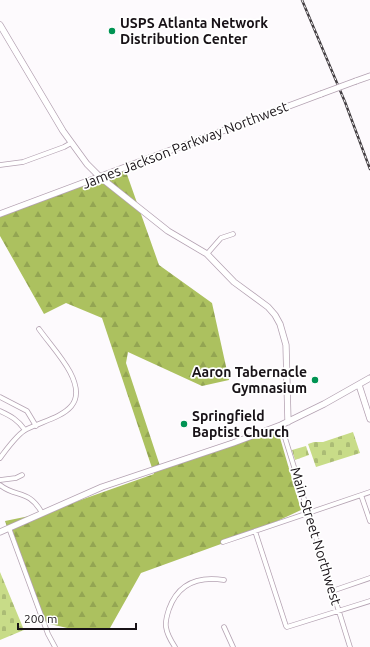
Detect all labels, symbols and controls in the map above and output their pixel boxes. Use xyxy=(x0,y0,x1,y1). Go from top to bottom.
place label: USPS Atlanta Network Distribution Center xyxy=(120,15,268,47)
marker: USPS Atlanta Network Distribution Center xyxy=(107,26,117,36)
street label: James Jackson Parkway Northwest xyxy=(80,98,291,192)
place label: Aaron Tabernacle Gymnasium xyxy=(192,364,307,396)
marker: Aaron Tabernacle Gymnasium xyxy=(310,375,320,385)
place label: Springfield Baptist Church xyxy=(192,408,289,440)
marker: Springfield Baptist Church xyxy=(179,419,189,429)
street label: Main Street Northwest xyxy=(287,465,345,607)
scale bar xyxy=(18,605,136,631)
text: 200 m xyxy=(24,612,57,625)

